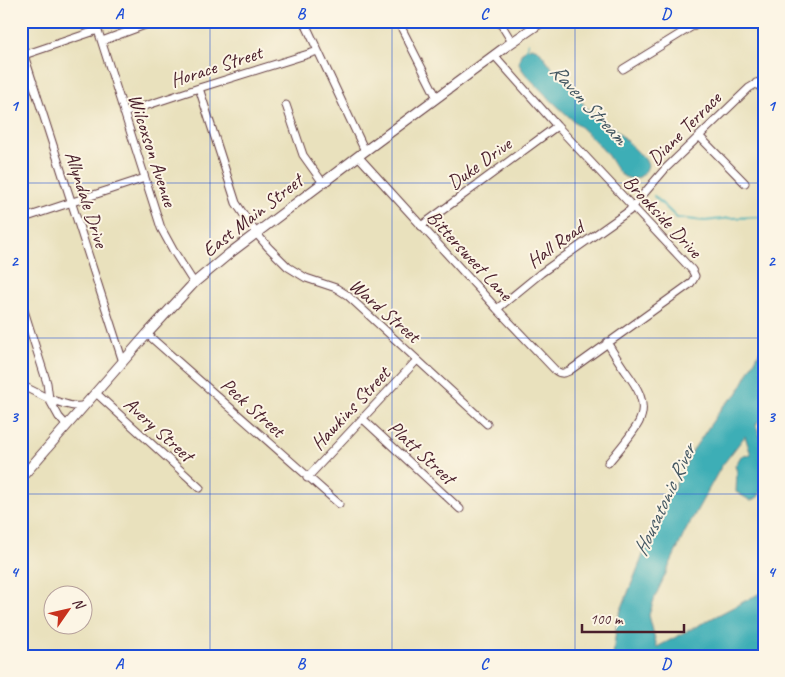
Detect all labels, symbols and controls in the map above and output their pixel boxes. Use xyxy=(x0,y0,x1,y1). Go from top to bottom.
text: A xyxy=(115,4,125,24)
text: B xyxy=(297,4,307,24)
text: C xyxy=(480,4,490,24)
text: D xyxy=(661,4,672,24)
street label: Horace Street xyxy=(167,39,267,93)
water label: Raven Stream xyxy=(545,58,635,152)
street label: Diane Terrace xyxy=(642,85,727,170)
street label: Wilcoxson Avenue xyxy=(123,91,183,211)
text: 1 xyxy=(10,96,19,116)
text: 1 xyxy=(767,96,776,116)
street label: Duke Drive xyxy=(442,131,518,195)
street label: Allyndale Drive xyxy=(59,148,114,252)
street label: East Main Street xyxy=(197,166,310,262)
street label: Brookside Drive xyxy=(618,170,708,264)
street label: Bittersweet Lane xyxy=(421,205,519,307)
street label: Hall Road xyxy=(522,213,591,274)
text: 2 xyxy=(10,251,19,271)
text: 2 xyxy=(767,251,776,271)
street label: Ward Street xyxy=(344,273,427,350)
street label: Hawkins Street xyxy=(305,360,397,455)
street label: Peck Street xyxy=(215,372,292,444)
street label: Avery Street xyxy=(119,391,201,470)
text: 3 xyxy=(10,407,19,427)
text: 3 xyxy=(767,407,776,427)
street label: Platt Street xyxy=(383,415,463,492)
water label: Housatonic River xyxy=(627,437,703,560)
text: 4 xyxy=(10,562,19,582)
text: 4 xyxy=(767,562,776,582)
north arrow xyxy=(42,584,92,634)
text: N xyxy=(69,595,89,613)
scale bar xyxy=(582,602,685,634)
text: 100 m xyxy=(590,610,624,629)
text: A xyxy=(115,654,125,674)
text: B xyxy=(297,654,307,674)
text: C xyxy=(480,654,490,674)
text: D xyxy=(661,654,672,674)

